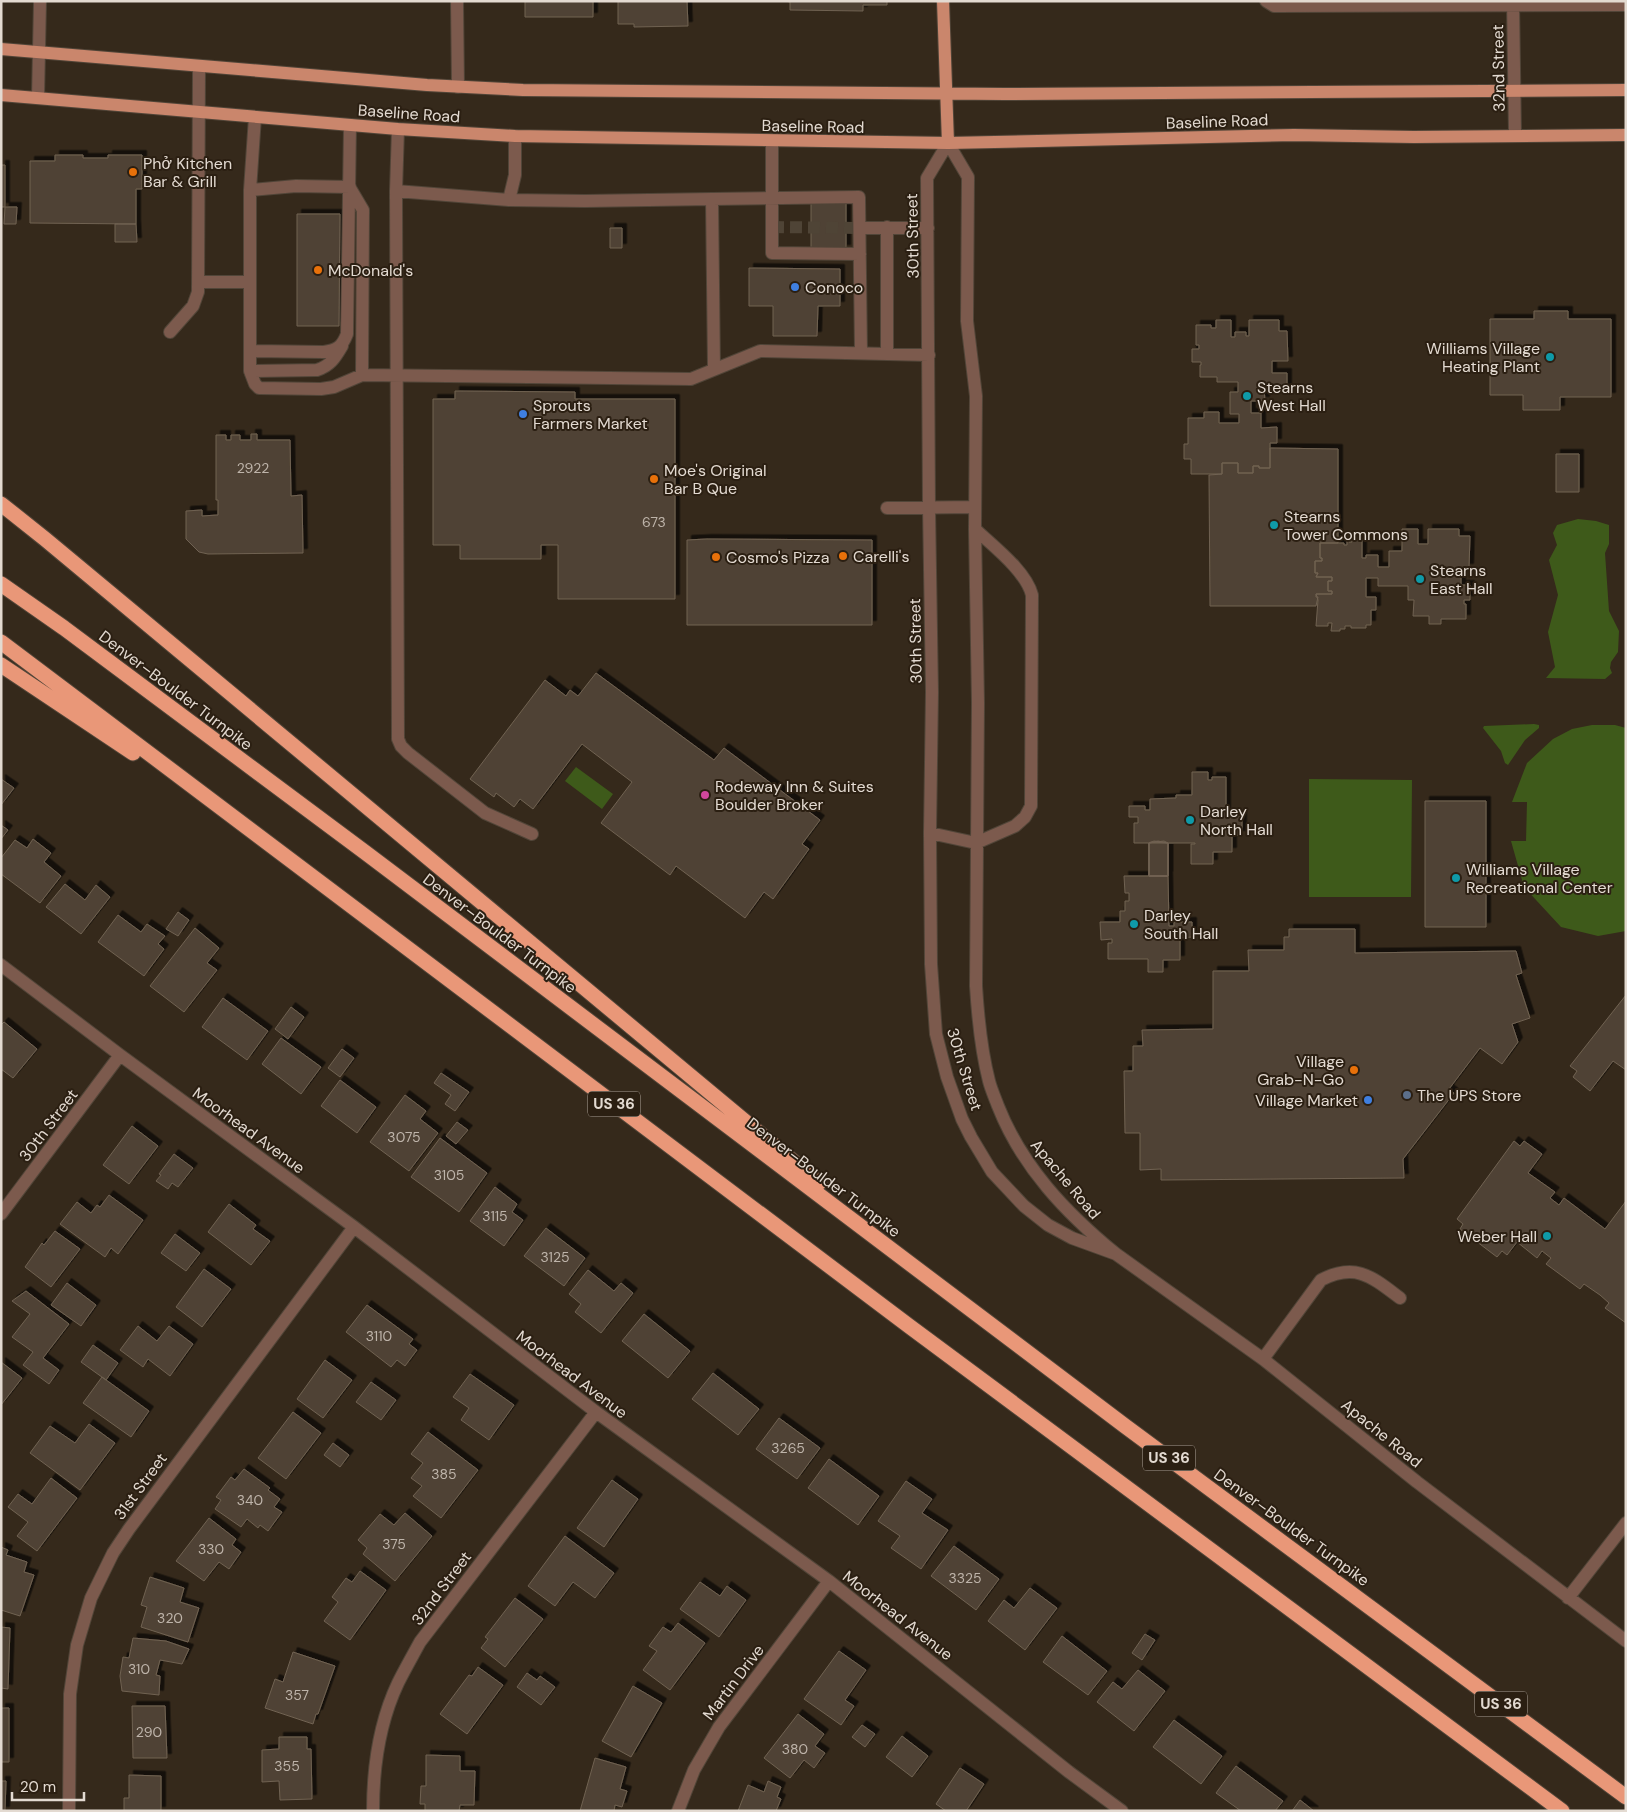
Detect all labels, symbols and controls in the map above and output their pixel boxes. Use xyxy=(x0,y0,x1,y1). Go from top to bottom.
street label: 32nd Street xyxy=(1487,24,1510,112)
street label: Baseline Road xyxy=(357,99,461,128)
street label: Baseline Road xyxy=(1165,109,1269,134)
street label: Baseline Road xyxy=(761,115,864,138)
place label: Phở Kitchen Bar & Grill xyxy=(143,153,232,192)
marker: Phở Kitchen Bar & Grill xyxy=(127,166,139,178)
street label: 30th Street xyxy=(901,193,924,279)
place label: McDonald's xyxy=(328,260,413,281)
marker: McDonald's xyxy=(312,264,324,276)
place label: Conoco xyxy=(805,277,863,298)
marker: Conoco xyxy=(789,281,801,293)
place label: Williams Village Heating Plant xyxy=(1426,338,1540,377)
marker: Williams Village Heating Plant xyxy=(1544,351,1556,363)
place label: Stearns West Hall xyxy=(1257,377,1326,416)
marker: Stearns West Hall xyxy=(1241,390,1253,402)
place label: Sprouts Farmers Market xyxy=(533,395,648,434)
marker: Sprouts Farmers Market xyxy=(517,408,529,420)
house number: 2922 xyxy=(237,459,269,477)
place label: Moe's Original Bar B Que xyxy=(664,460,767,499)
marker: Moe's Original Bar B Que xyxy=(648,473,660,485)
place label: Stearns Tower Commons xyxy=(1284,506,1408,545)
house number: 673 xyxy=(642,513,666,531)
marker: Stearns Tower Commons xyxy=(1268,519,1280,531)
place label: Carelli's xyxy=(853,546,909,567)
place label: Cosmo's Pizza xyxy=(726,547,829,568)
marker: Carelli's xyxy=(837,550,849,562)
marker: Cosmo's Pizza xyxy=(710,551,722,563)
place label: Stearns East Hall xyxy=(1430,560,1493,599)
marker: Stearns East Hall xyxy=(1414,573,1426,585)
street label: 30th Street xyxy=(904,598,927,684)
street label: Denver–Boulder Turnpike xyxy=(95,626,257,755)
place label: Rodeway Inn & Suites Boulder Broker xyxy=(715,776,874,815)
marker: Rodeway Inn & Suites Boulder Broker xyxy=(699,789,711,801)
place label: Darley North Hall xyxy=(1200,801,1273,840)
marker: Darley North Hall xyxy=(1184,814,1196,826)
place label: Williams Village Recreational Center xyxy=(1466,859,1613,898)
street label: Denver–Boulder Turnpike xyxy=(419,869,581,998)
marker: Williams Village Recreational Center xyxy=(1450,872,1462,884)
place label: Darley South Hall xyxy=(1144,905,1218,944)
marker: Darley South Hall xyxy=(1128,918,1140,930)
street label: 30th Street xyxy=(942,1025,987,1113)
place label: Village Grab-N-Go xyxy=(1257,1051,1344,1090)
marker: Village Grab-N-Go xyxy=(1348,1064,1360,1076)
street label: Moorhead Avenue xyxy=(188,1083,309,1178)
street label: 30th Street xyxy=(14,1085,83,1166)
place label: The UPS Store xyxy=(1417,1085,1521,1106)
marker: The UPS Store xyxy=(1401,1089,1413,1101)
place label: Village Market xyxy=(1255,1090,1358,1111)
road number: US 36 xyxy=(588,1092,640,1116)
marker: Village Market xyxy=(1362,1094,1374,1106)
street label: Denver–Boulder Turnpike xyxy=(743,1113,905,1242)
house number: 3075 xyxy=(387,1128,421,1146)
street label: Apache Road xyxy=(1026,1135,1105,1224)
house number: 3105 xyxy=(434,1166,464,1184)
house number: 3115 xyxy=(482,1207,508,1225)
place label: Weber Hall xyxy=(1457,1226,1537,1247)
marker: Weber Hall xyxy=(1541,1230,1553,1242)
house number: 3125 xyxy=(540,1248,570,1266)
street label: Moorhead Avenue xyxy=(512,1326,632,1423)
house number: 3110 xyxy=(366,1327,392,1345)
street label: Apache Road xyxy=(1337,1394,1426,1472)
house number: 3265 xyxy=(771,1439,805,1457)
road number: US 36 xyxy=(1143,1446,1195,1470)
street label: 31st Street xyxy=(109,1449,172,1524)
street label: Denver–Boulder Turnpike xyxy=(1210,1464,1373,1591)
house number: 385 xyxy=(431,1465,457,1483)
house number: 340 xyxy=(237,1491,263,1509)
house number: 375 xyxy=(382,1535,406,1553)
house number: 330 xyxy=(198,1540,224,1558)
street label: 32nd Street xyxy=(407,1547,476,1630)
street label: Moorhead Avenue xyxy=(838,1566,957,1665)
house number: 3325 xyxy=(948,1569,982,1587)
house number: 320 xyxy=(157,1609,183,1627)
street label: Martin Drive xyxy=(698,1640,769,1724)
house number: 310 xyxy=(128,1660,150,1678)
house number: 357 xyxy=(285,1686,309,1704)
road number: US 36 xyxy=(1475,1692,1527,1716)
house number: 290 xyxy=(136,1723,162,1741)
house number: 380 xyxy=(782,1740,808,1758)
house number: 355 xyxy=(274,1757,300,1775)
scale bar xyxy=(12,1770,85,1802)
text: 20 m xyxy=(20,1777,56,1797)

